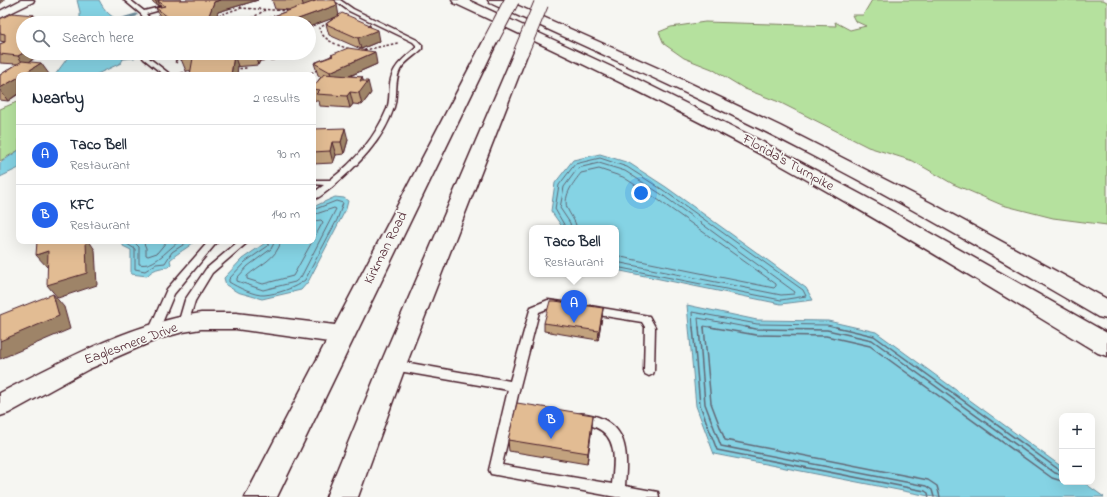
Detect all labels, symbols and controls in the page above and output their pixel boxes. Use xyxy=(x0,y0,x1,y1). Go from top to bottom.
search box xyxy=(16,16,316,60)
icon: search xyxy=(30,27,52,49)
text: Search here xyxy=(62,27,134,49)
text: Nearby xyxy=(32,86,84,111)
text: 2 results xyxy=(253,89,300,108)
street label: Florida's Turnpike xyxy=(737,129,838,197)
text: Taco Bell xyxy=(70,134,127,156)
text: A xyxy=(41,145,49,164)
text: 90 m xyxy=(277,145,300,164)
text: Restaurant xyxy=(70,156,130,175)
your location xyxy=(631,183,651,203)
text: KFC xyxy=(70,194,94,216)
text: B xyxy=(41,205,49,224)
text: 140 m xyxy=(272,205,300,224)
street label: Kirkman Road xyxy=(359,208,413,288)
text: Restaurant xyxy=(70,216,130,235)
popup xyxy=(529,225,619,277)
text: Taco Bell xyxy=(544,231,601,253)
text: Restaurant xyxy=(544,253,604,272)
pin: A xyxy=(561,290,587,323)
street label: Eaglesmere Drive xyxy=(81,317,182,372)
pin: B xyxy=(538,406,564,439)
map controls xyxy=(1059,413,1095,485)
button: + xyxy=(1059,413,1095,449)
button: − xyxy=(1059,449,1095,485)

